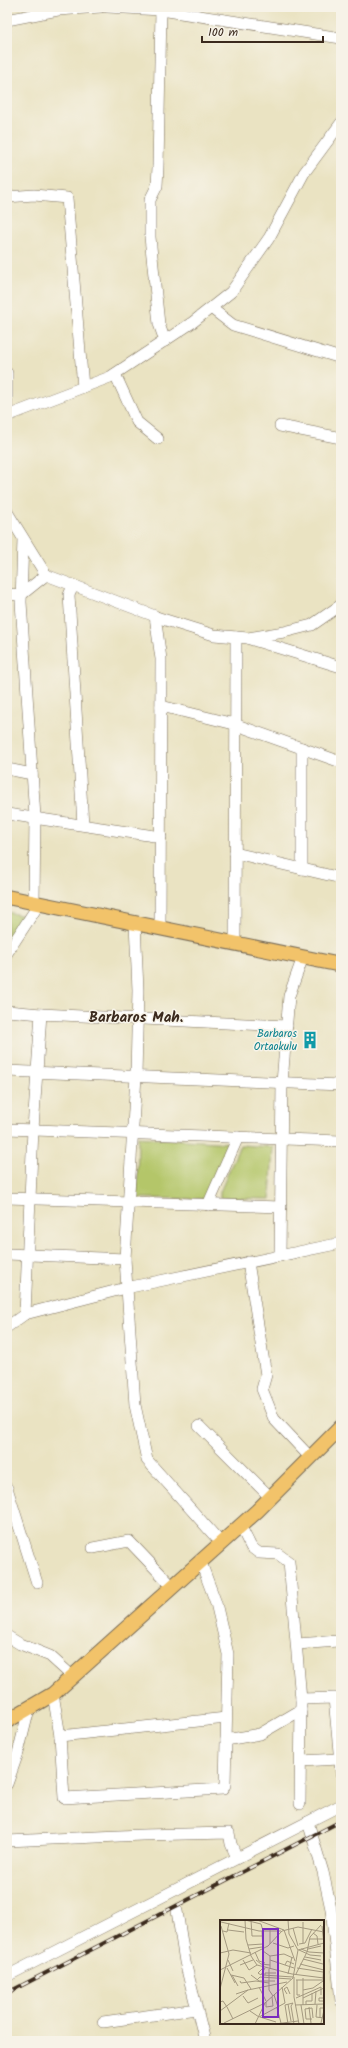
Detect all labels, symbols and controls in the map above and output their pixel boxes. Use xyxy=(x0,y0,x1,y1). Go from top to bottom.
scale bar xyxy=(202,18,323,44)
text: 100 m xyxy=(208,23,239,42)
district label: Barbaros Mah. xyxy=(89,1006,183,1030)
place label: Barbaros Ortaokulu xyxy=(254,1025,298,1056)
building icon: Barbaros Ortaokulu xyxy=(300,1030,320,1050)
inset map xyxy=(220,1920,324,2024)

